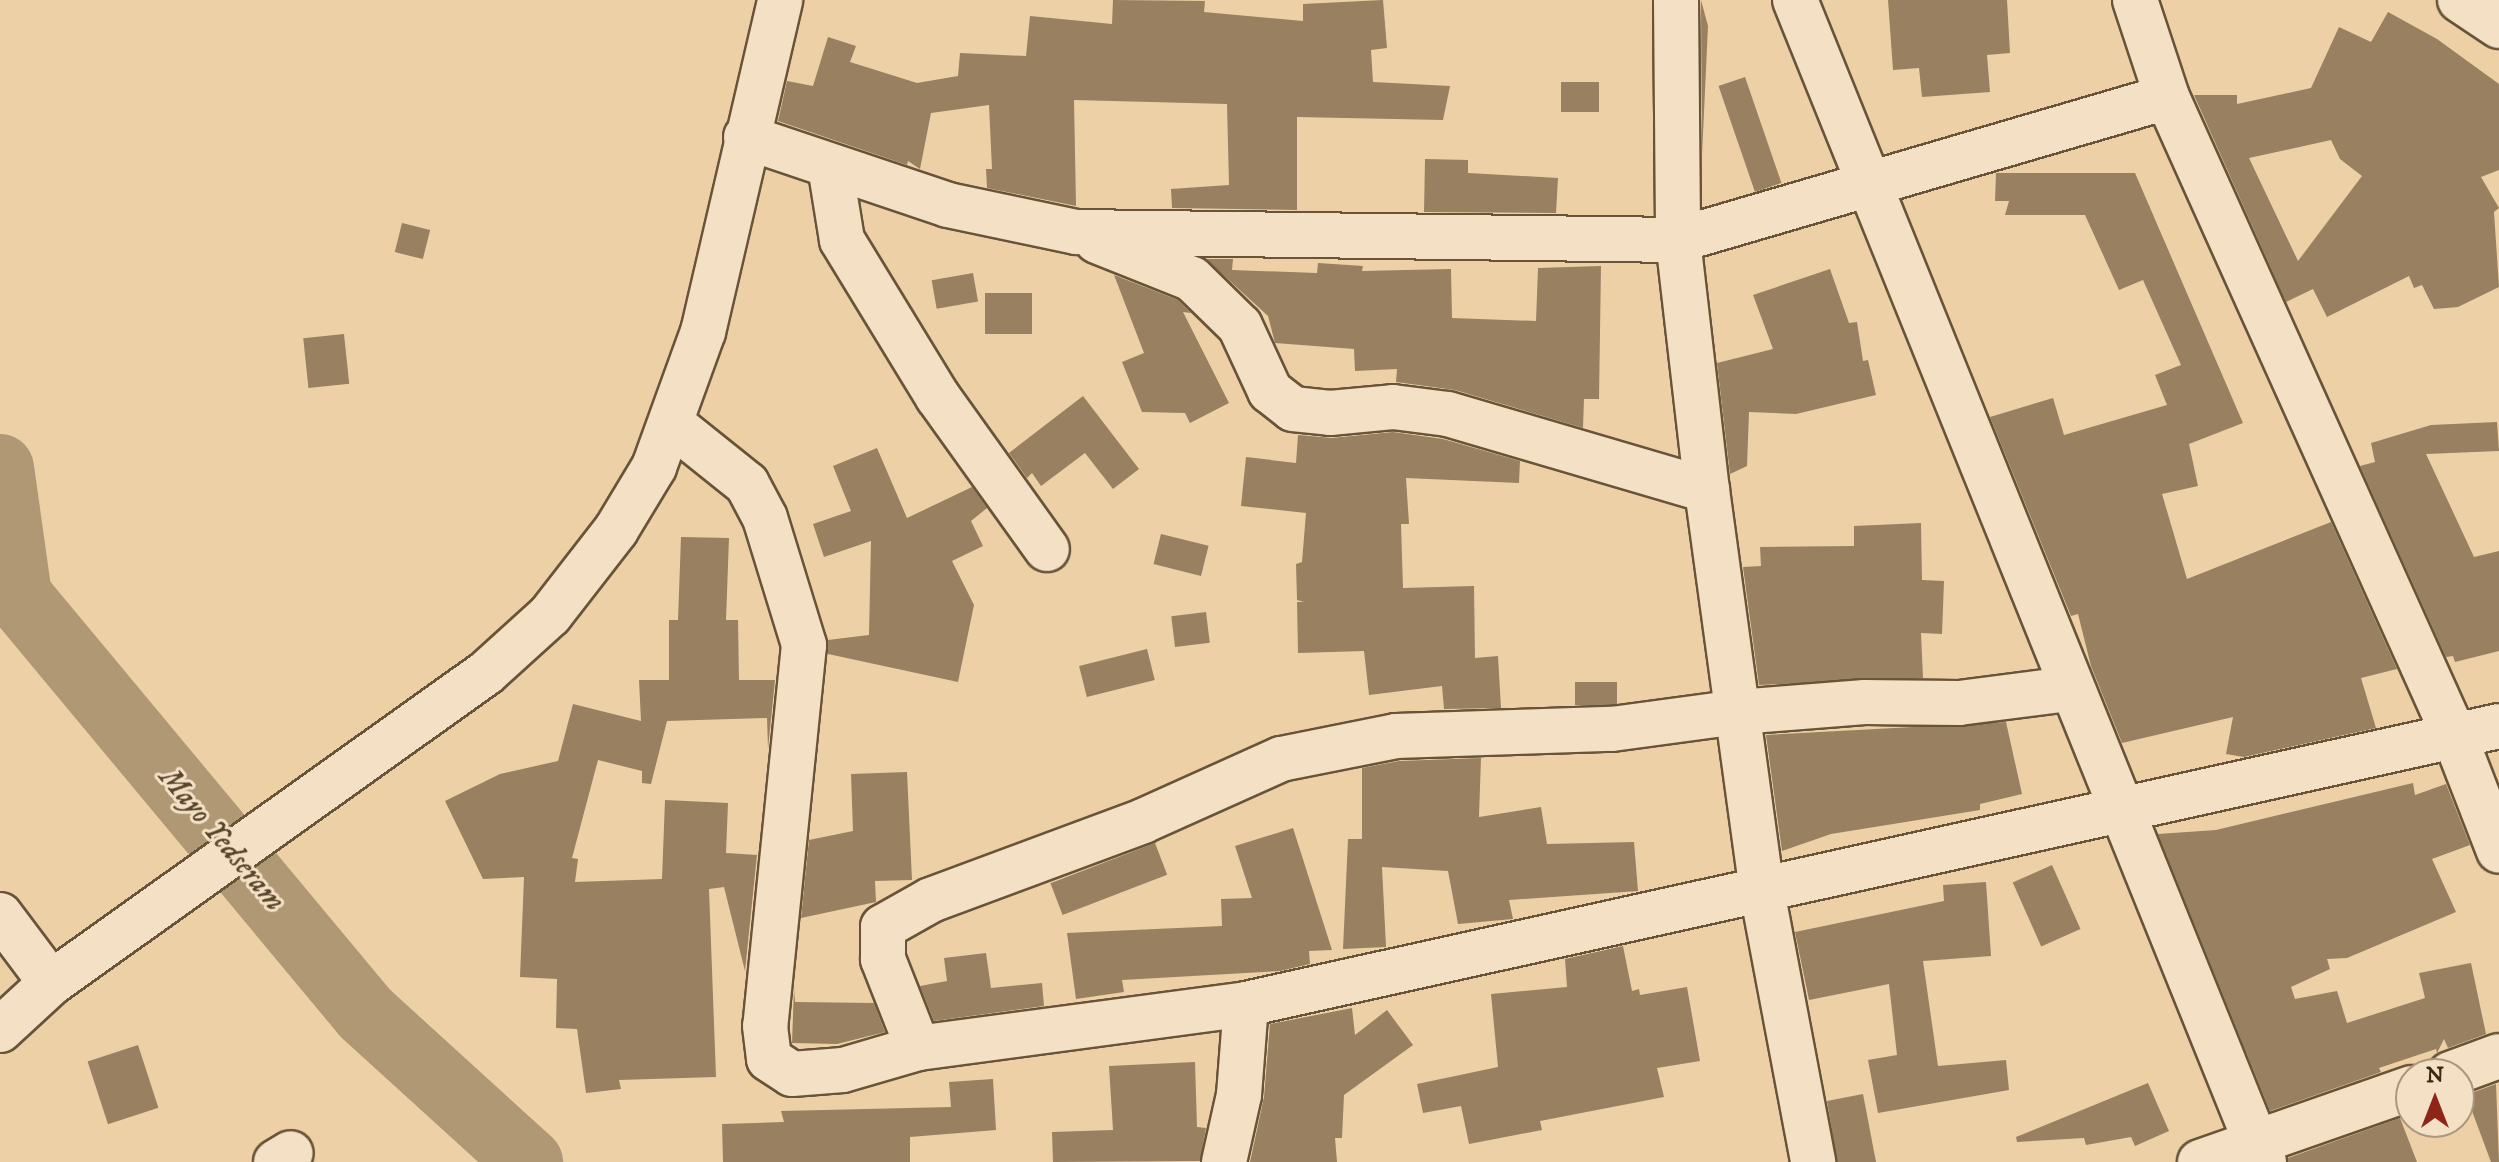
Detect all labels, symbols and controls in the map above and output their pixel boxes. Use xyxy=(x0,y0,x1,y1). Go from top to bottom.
water label: Mayo Yedseram xyxy=(150,761,292,919)
north arrow xyxy=(2395,1058,2475,1138)
text: N xyxy=(2426,1062,2444,1089)

